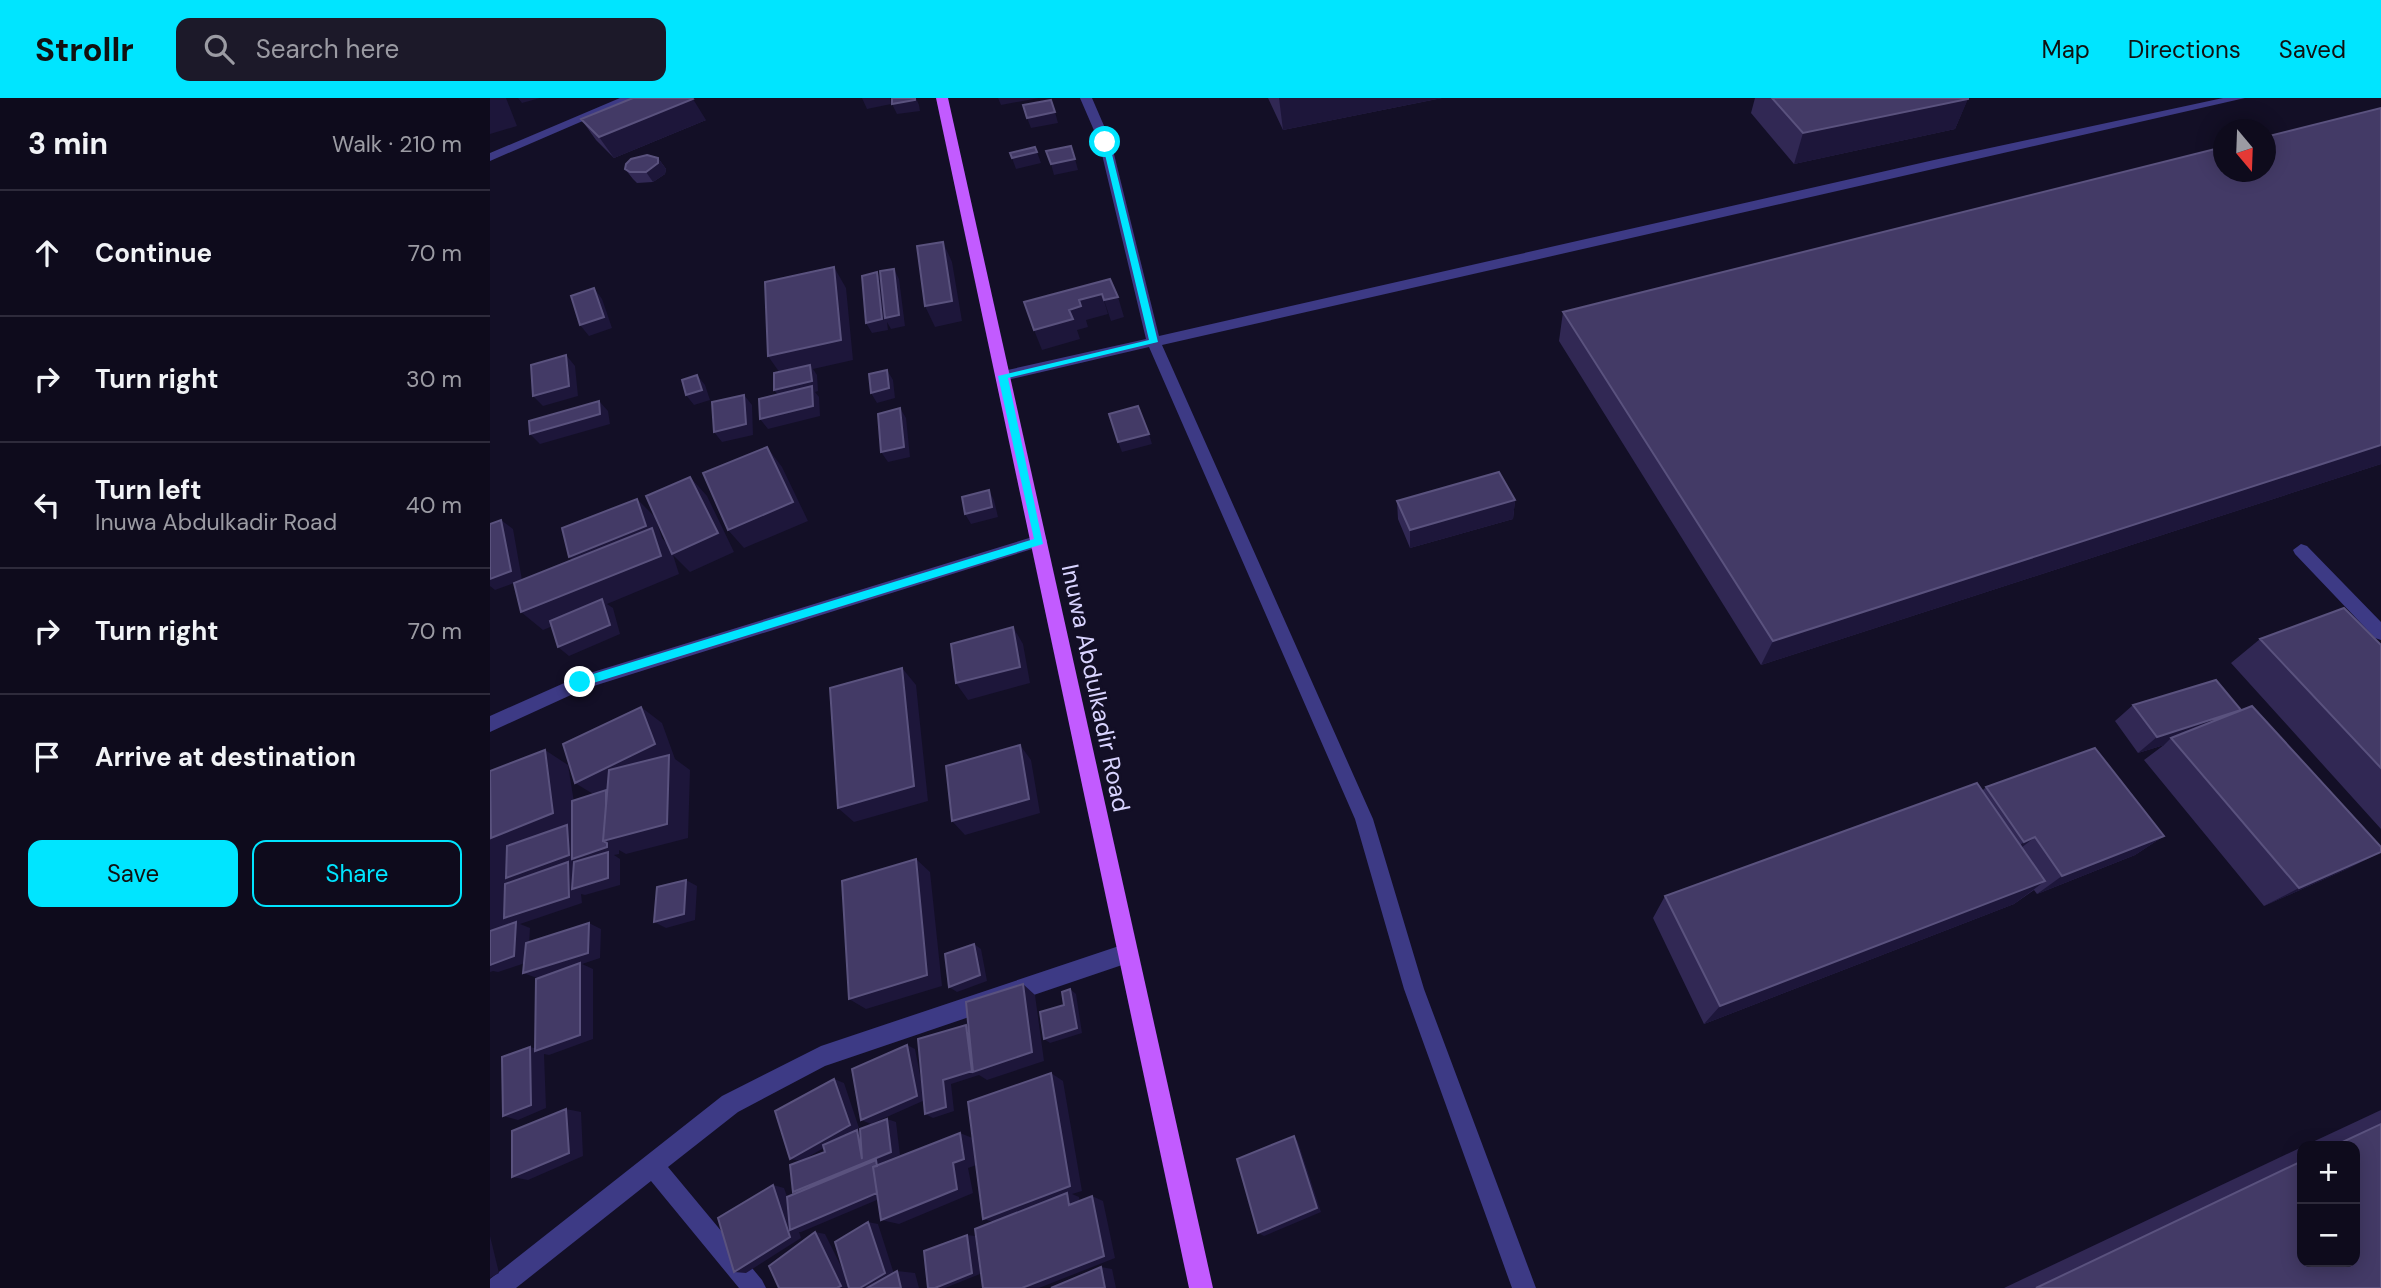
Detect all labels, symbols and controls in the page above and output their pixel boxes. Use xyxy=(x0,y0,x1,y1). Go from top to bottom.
search box xyxy=(176,18,666,81)
text: Strollr xyxy=(35,28,134,71)
icon: search xyxy=(200,30,238,68)
text: Search here xyxy=(256,32,399,66)
text: Map xyxy=(2042,34,2090,65)
text: Directions xyxy=(2128,34,2241,65)
text: Saved xyxy=(2279,34,2346,65)
north arrow xyxy=(2213,119,2276,182)
text: 3 min xyxy=(28,124,108,163)
route start xyxy=(1089,126,1120,157)
text: Walk · 210 m xyxy=(332,129,462,159)
icon: ahead xyxy=(28,234,66,272)
text: Continue xyxy=(95,236,212,270)
text: 70 m xyxy=(408,238,462,268)
icon: right xyxy=(28,360,66,398)
text: Turn right xyxy=(95,362,219,396)
text: 30 m xyxy=(406,364,462,394)
text: Turn left xyxy=(95,473,202,507)
icon: left xyxy=(28,486,66,524)
text: 40 m xyxy=(406,490,462,520)
text: Inuwa Abdulkadir Road xyxy=(95,507,337,537)
street label: Inuwa Abdulkadir Road xyxy=(1055,561,1137,815)
icon: right xyxy=(28,612,66,650)
text: Turn right xyxy=(95,614,219,648)
text: 70 m xyxy=(408,616,462,646)
route end xyxy=(564,666,595,697)
icon: arrive xyxy=(28,738,66,776)
text: Arrive at destination xyxy=(95,740,356,774)
button: Save xyxy=(28,840,238,907)
button: Share xyxy=(252,840,462,907)
map controls xyxy=(2297,1141,2360,1267)
button: + xyxy=(2297,1141,2360,1204)
button: − xyxy=(2297,1204,2360,1267)

